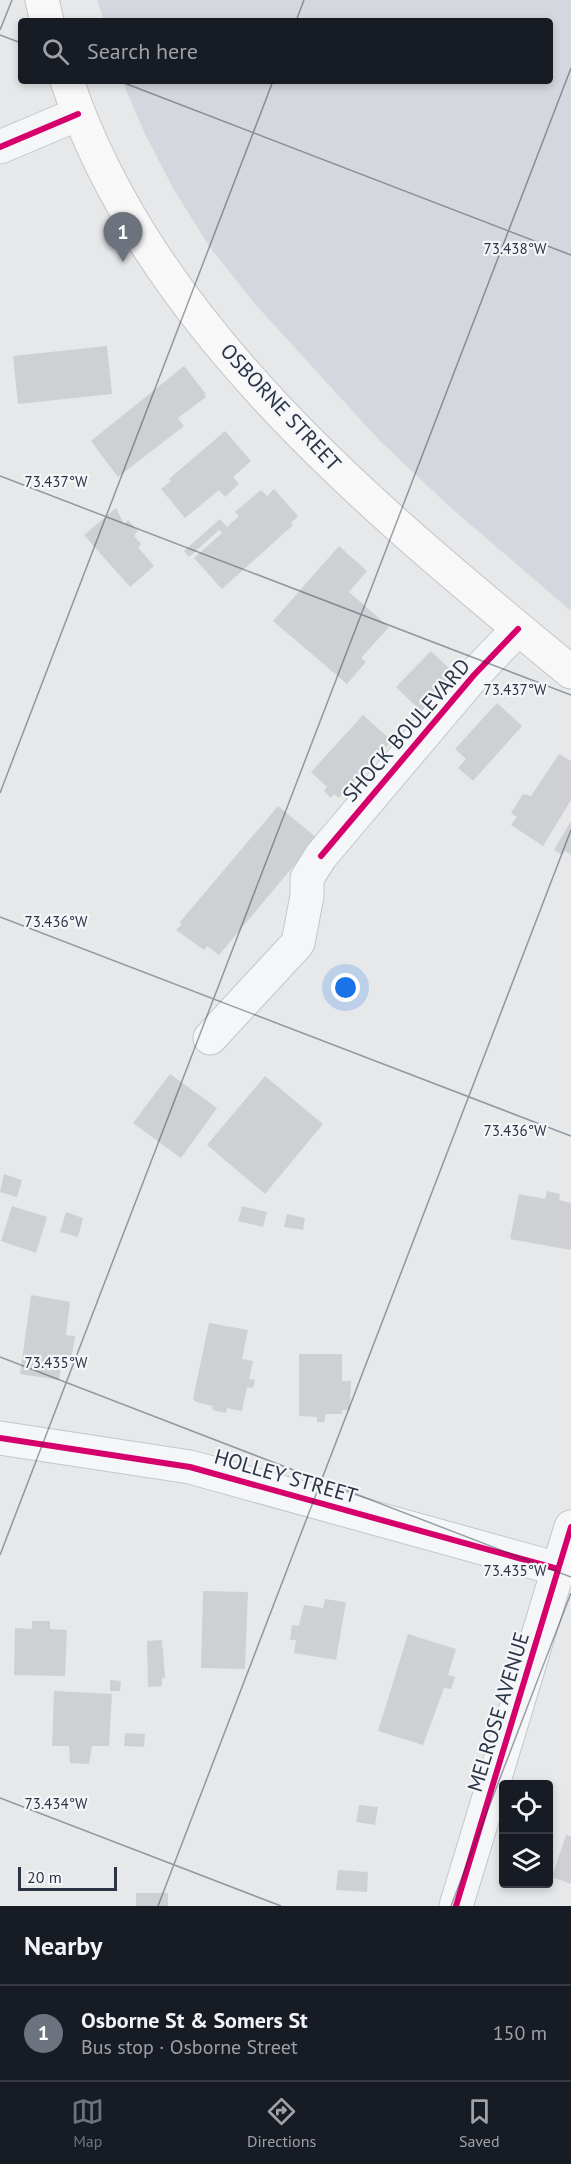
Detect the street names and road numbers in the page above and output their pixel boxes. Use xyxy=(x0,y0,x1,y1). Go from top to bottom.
street label: OSBORNE STREET xyxy=(215,337,347,477)
street label: SHOCK BOULEVARD xyxy=(336,653,476,807)
street label: HOLLEY STREET xyxy=(211,1443,361,1509)
street label: MELROSE AVENUE xyxy=(461,1629,535,1795)

